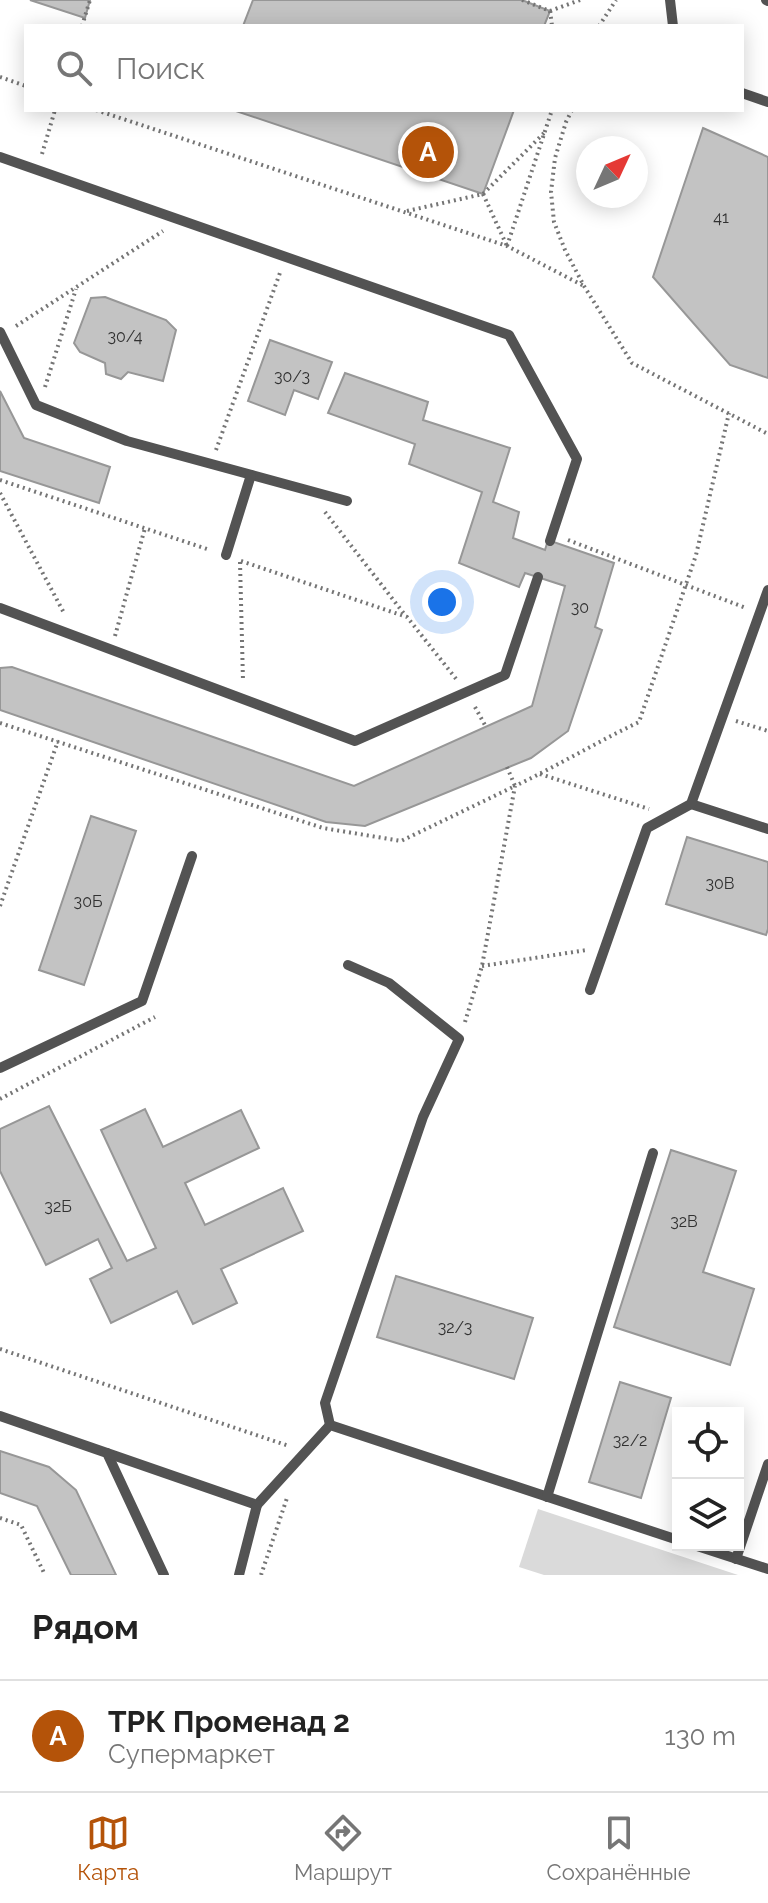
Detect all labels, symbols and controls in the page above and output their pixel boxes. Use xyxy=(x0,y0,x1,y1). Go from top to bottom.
search box xyxy=(24,24,744,112)
icon: search xyxy=(52,46,96,90)
text: Поиск xyxy=(116,51,205,86)
pin: A xyxy=(402,122,454,182)
north arrow xyxy=(576,136,648,208)
house number: 41 xyxy=(713,208,729,227)
house number: 30/4 xyxy=(107,327,143,346)
house number: 30/3 xyxy=(274,367,310,386)
your location xyxy=(422,582,462,622)
house number: 30 xyxy=(571,598,589,617)
house number: 30В xyxy=(706,874,735,893)
house number: 30Б xyxy=(74,892,102,911)
house number: 32Б xyxy=(44,1197,72,1216)
house number: 32В xyxy=(670,1212,698,1231)
house number: 32/3 xyxy=(438,1318,472,1337)
map controls xyxy=(672,1407,744,1551)
button: locate xyxy=(672,1407,744,1479)
house number: 32/2 xyxy=(613,1431,647,1450)
button: layers xyxy=(672,1479,744,1551)
text: Рядом xyxy=(32,1607,139,1647)
text: ТРК Променад 2 xyxy=(108,1704,350,1739)
text: A xyxy=(49,1721,67,1751)
text: 130 m xyxy=(665,1721,736,1751)
text: Супермаркет xyxy=(108,1739,275,1769)
tab: Карта xyxy=(77,1811,139,1885)
tab: Маршрут xyxy=(294,1811,392,1885)
tab: Сохранённые xyxy=(547,1811,691,1885)

